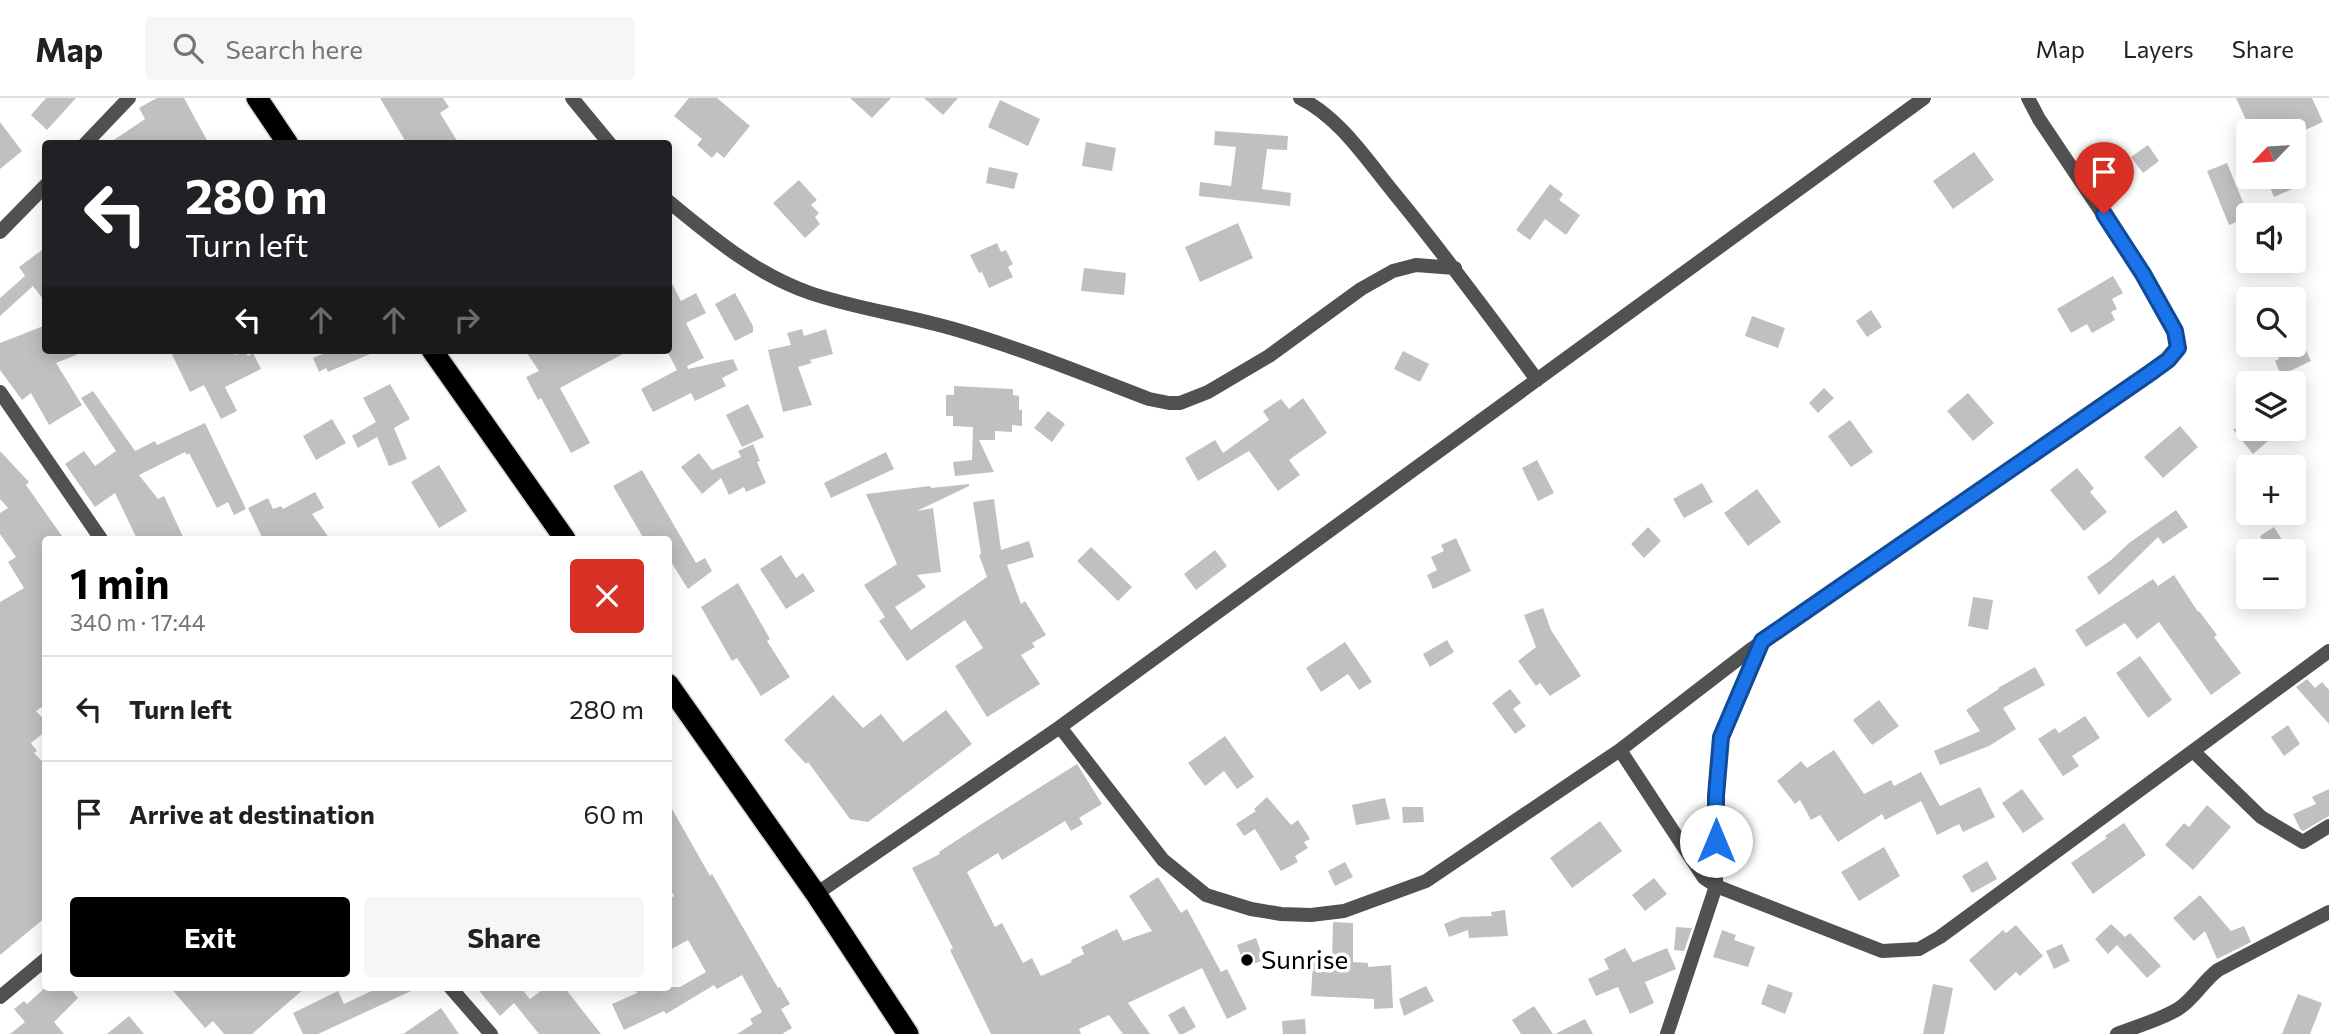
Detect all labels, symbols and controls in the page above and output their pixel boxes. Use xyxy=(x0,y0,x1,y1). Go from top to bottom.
search box xyxy=(145,17,635,80)
text: Map xyxy=(35,28,103,69)
icon: search xyxy=(169,29,207,67)
text: Search here xyxy=(225,33,363,64)
text: Map xyxy=(2036,34,2085,63)
text: Layers xyxy=(2123,34,2194,63)
text: Share xyxy=(2232,34,2294,63)
north arrow xyxy=(2236,119,2306,189)
map controls xyxy=(2236,119,2306,609)
pin xyxy=(2074,142,2134,214)
icon: arrive xyxy=(2085,153,2123,191)
text: 280 m xyxy=(185,164,328,224)
icon: left xyxy=(70,168,161,259)
button: sound xyxy=(2236,203,2306,273)
text: Turn left xyxy=(185,224,309,264)
button: search xyxy=(2236,287,2306,357)
icon: left xyxy=(229,301,267,339)
icon: ahead xyxy=(302,301,340,339)
icon: ahead xyxy=(375,301,413,339)
icon: right xyxy=(448,301,486,339)
button: layers xyxy=(2236,371,2306,441)
button: + xyxy=(2236,455,2306,525)
button: − xyxy=(2236,539,2306,609)
text: 1 min xyxy=(70,556,170,608)
button: close xyxy=(570,559,644,633)
text: 340 m · 17:44 xyxy=(70,608,206,636)
icon: left xyxy=(70,690,108,728)
text: Turn left xyxy=(129,693,232,724)
text: 280 m xyxy=(569,693,644,724)
icon: arrive xyxy=(70,795,108,833)
text: Arrive at destination xyxy=(129,798,375,829)
text: 60 m xyxy=(584,798,644,829)
position arrow xyxy=(1679,804,1753,878)
button: Exit xyxy=(70,897,350,977)
button: Share xyxy=(364,897,644,977)
place label: Sunrise xyxy=(1261,943,1348,974)
marker: Sunrise xyxy=(1239,952,1255,968)

